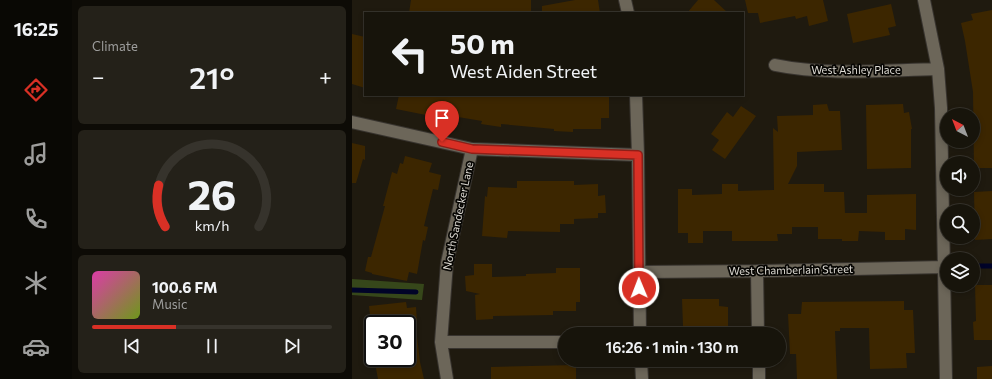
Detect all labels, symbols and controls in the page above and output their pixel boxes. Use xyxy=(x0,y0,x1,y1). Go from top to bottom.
text: 16:25 xyxy=(14,18,58,40)
text: 50 m xyxy=(450,26,515,60)
icon: left xyxy=(384,28,436,80)
text: Climate xyxy=(92,38,138,54)
text: 21° xyxy=(189,58,234,95)
text: West Aiden Street xyxy=(450,60,597,82)
text: − xyxy=(92,63,105,90)
text: + xyxy=(319,63,332,90)
street label: West Ashley Place xyxy=(811,63,901,76)
icon: directions xyxy=(22,76,50,104)
pin xyxy=(425,101,459,142)
icon: arrive xyxy=(431,107,453,129)
north arrow xyxy=(940,108,980,148)
map controls xyxy=(940,108,980,292)
icon: music xyxy=(22,140,50,168)
button: sound xyxy=(940,156,980,196)
street label: North Sandecker Lane xyxy=(440,160,475,271)
text: 26 xyxy=(187,168,237,219)
button: search xyxy=(940,204,980,244)
icon: phone xyxy=(22,205,50,233)
text: km/h xyxy=(195,216,229,234)
button: layers xyxy=(940,252,980,292)
street label: West Chamberlain Street xyxy=(729,262,854,277)
position arrow xyxy=(618,267,660,309)
icon: climate xyxy=(22,269,50,297)
text: 100.6 FM xyxy=(152,278,218,296)
text: Music xyxy=(152,296,187,312)
speed limit sign: 30 xyxy=(364,315,416,367)
icon: car xyxy=(22,333,50,361)
icon: previous xyxy=(121,335,143,357)
icon: pause xyxy=(201,335,223,357)
icon: next xyxy=(281,335,303,357)
text: 16:26 · 1 min · 130 m xyxy=(606,338,738,356)

